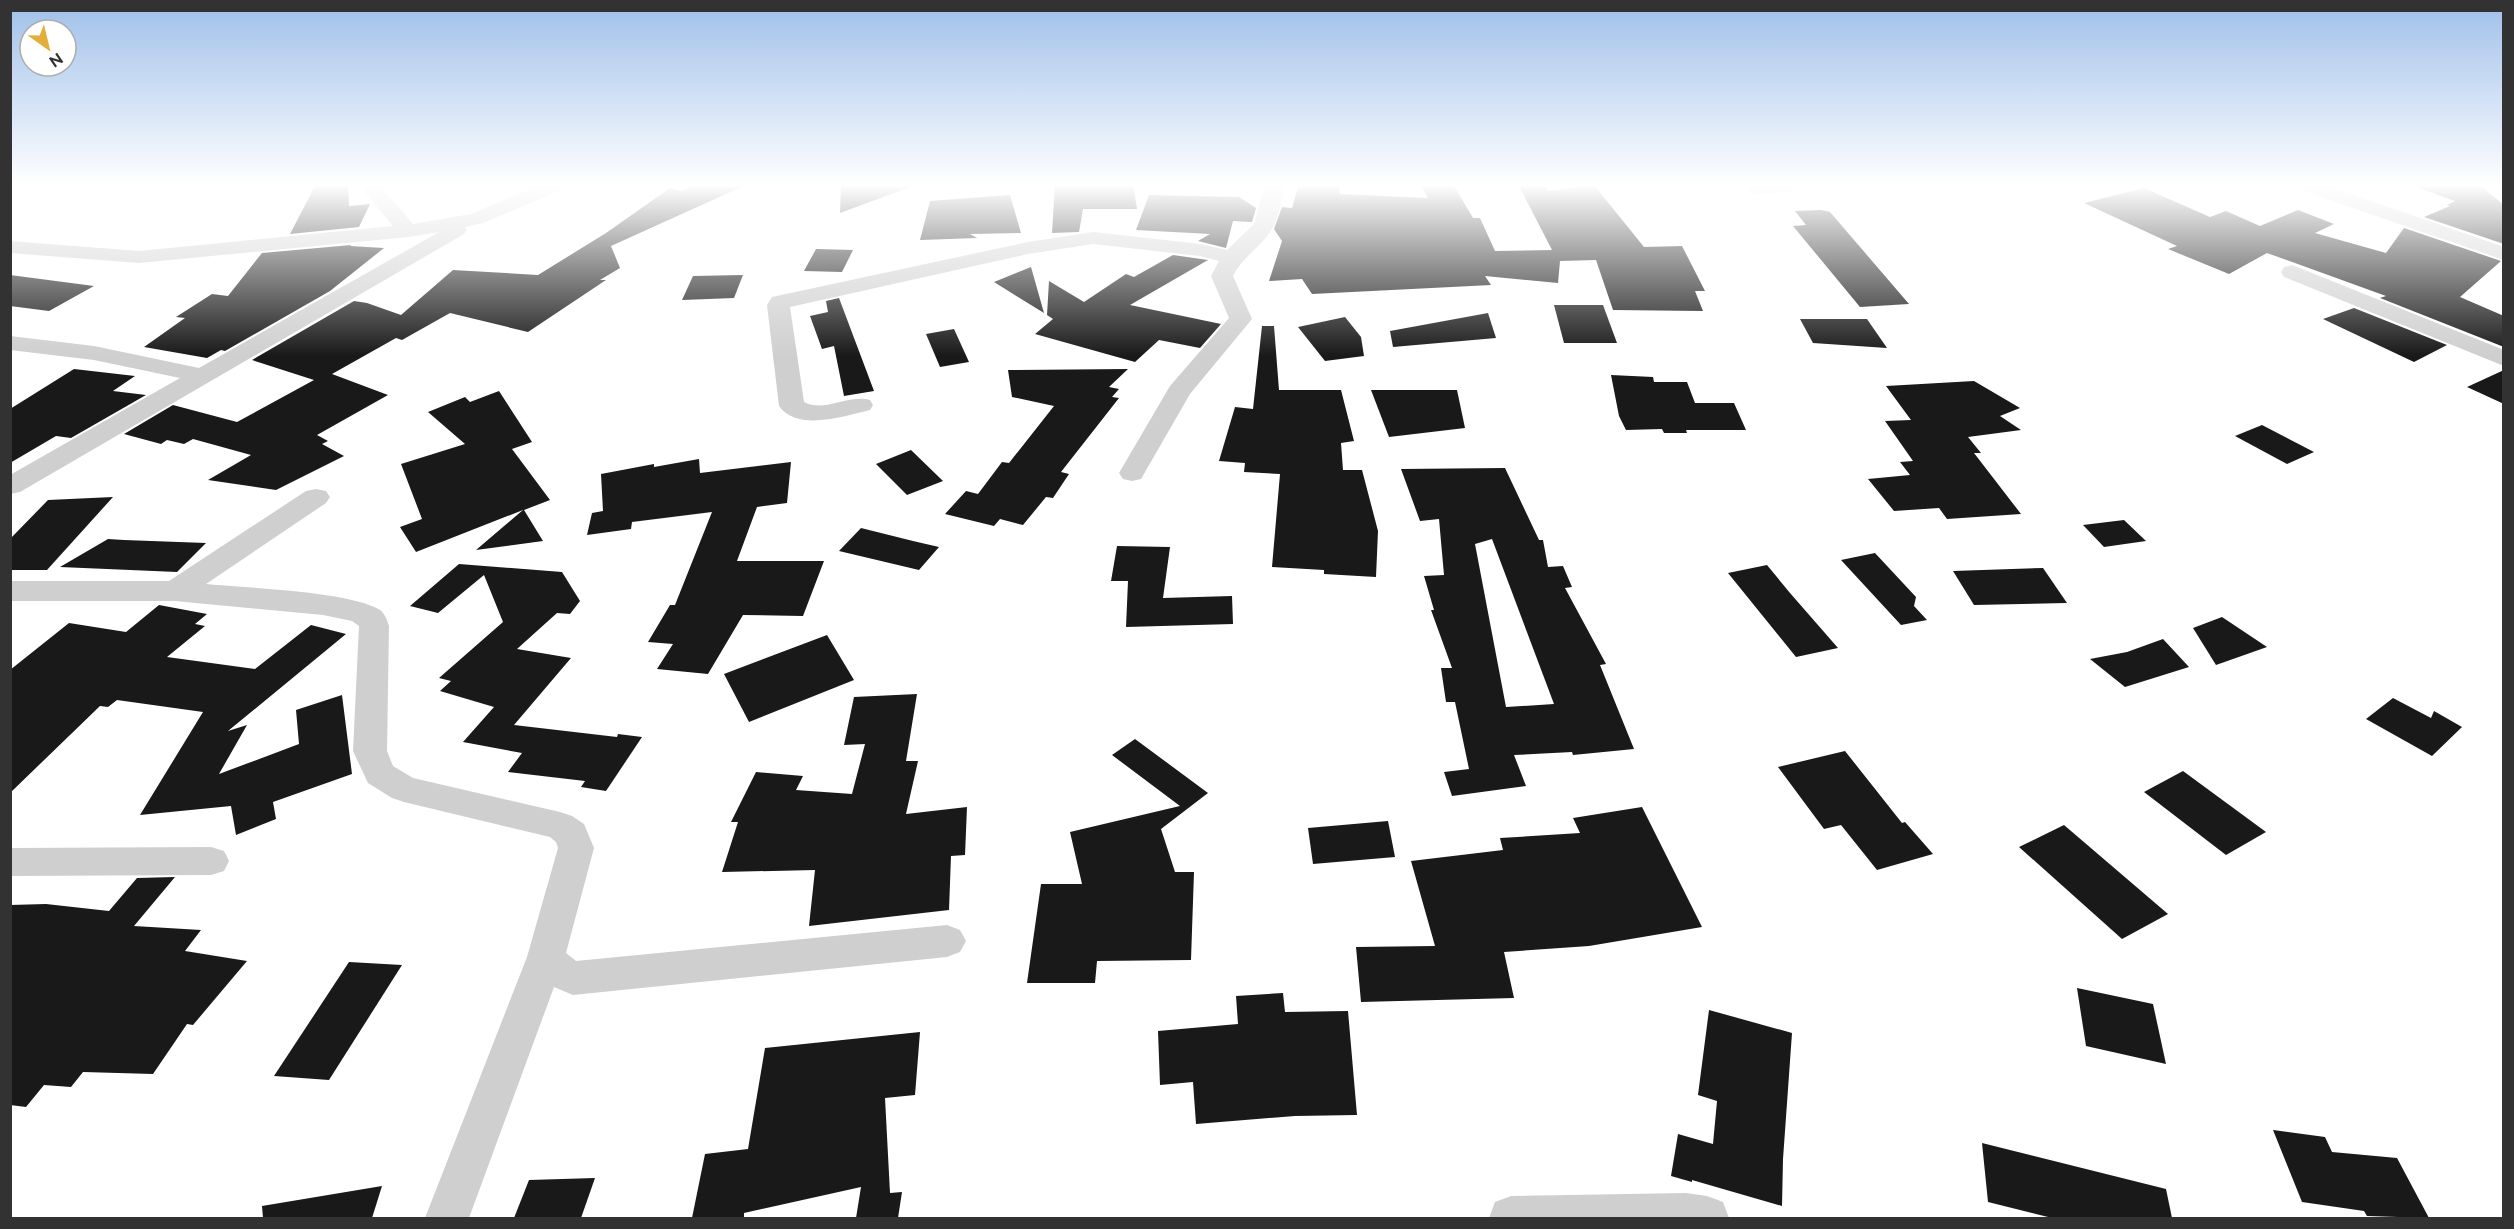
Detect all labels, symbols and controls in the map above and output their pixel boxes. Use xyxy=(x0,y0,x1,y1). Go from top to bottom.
north arrow xyxy=(18,18,78,78)
text: N xyxy=(46,49,66,71)

